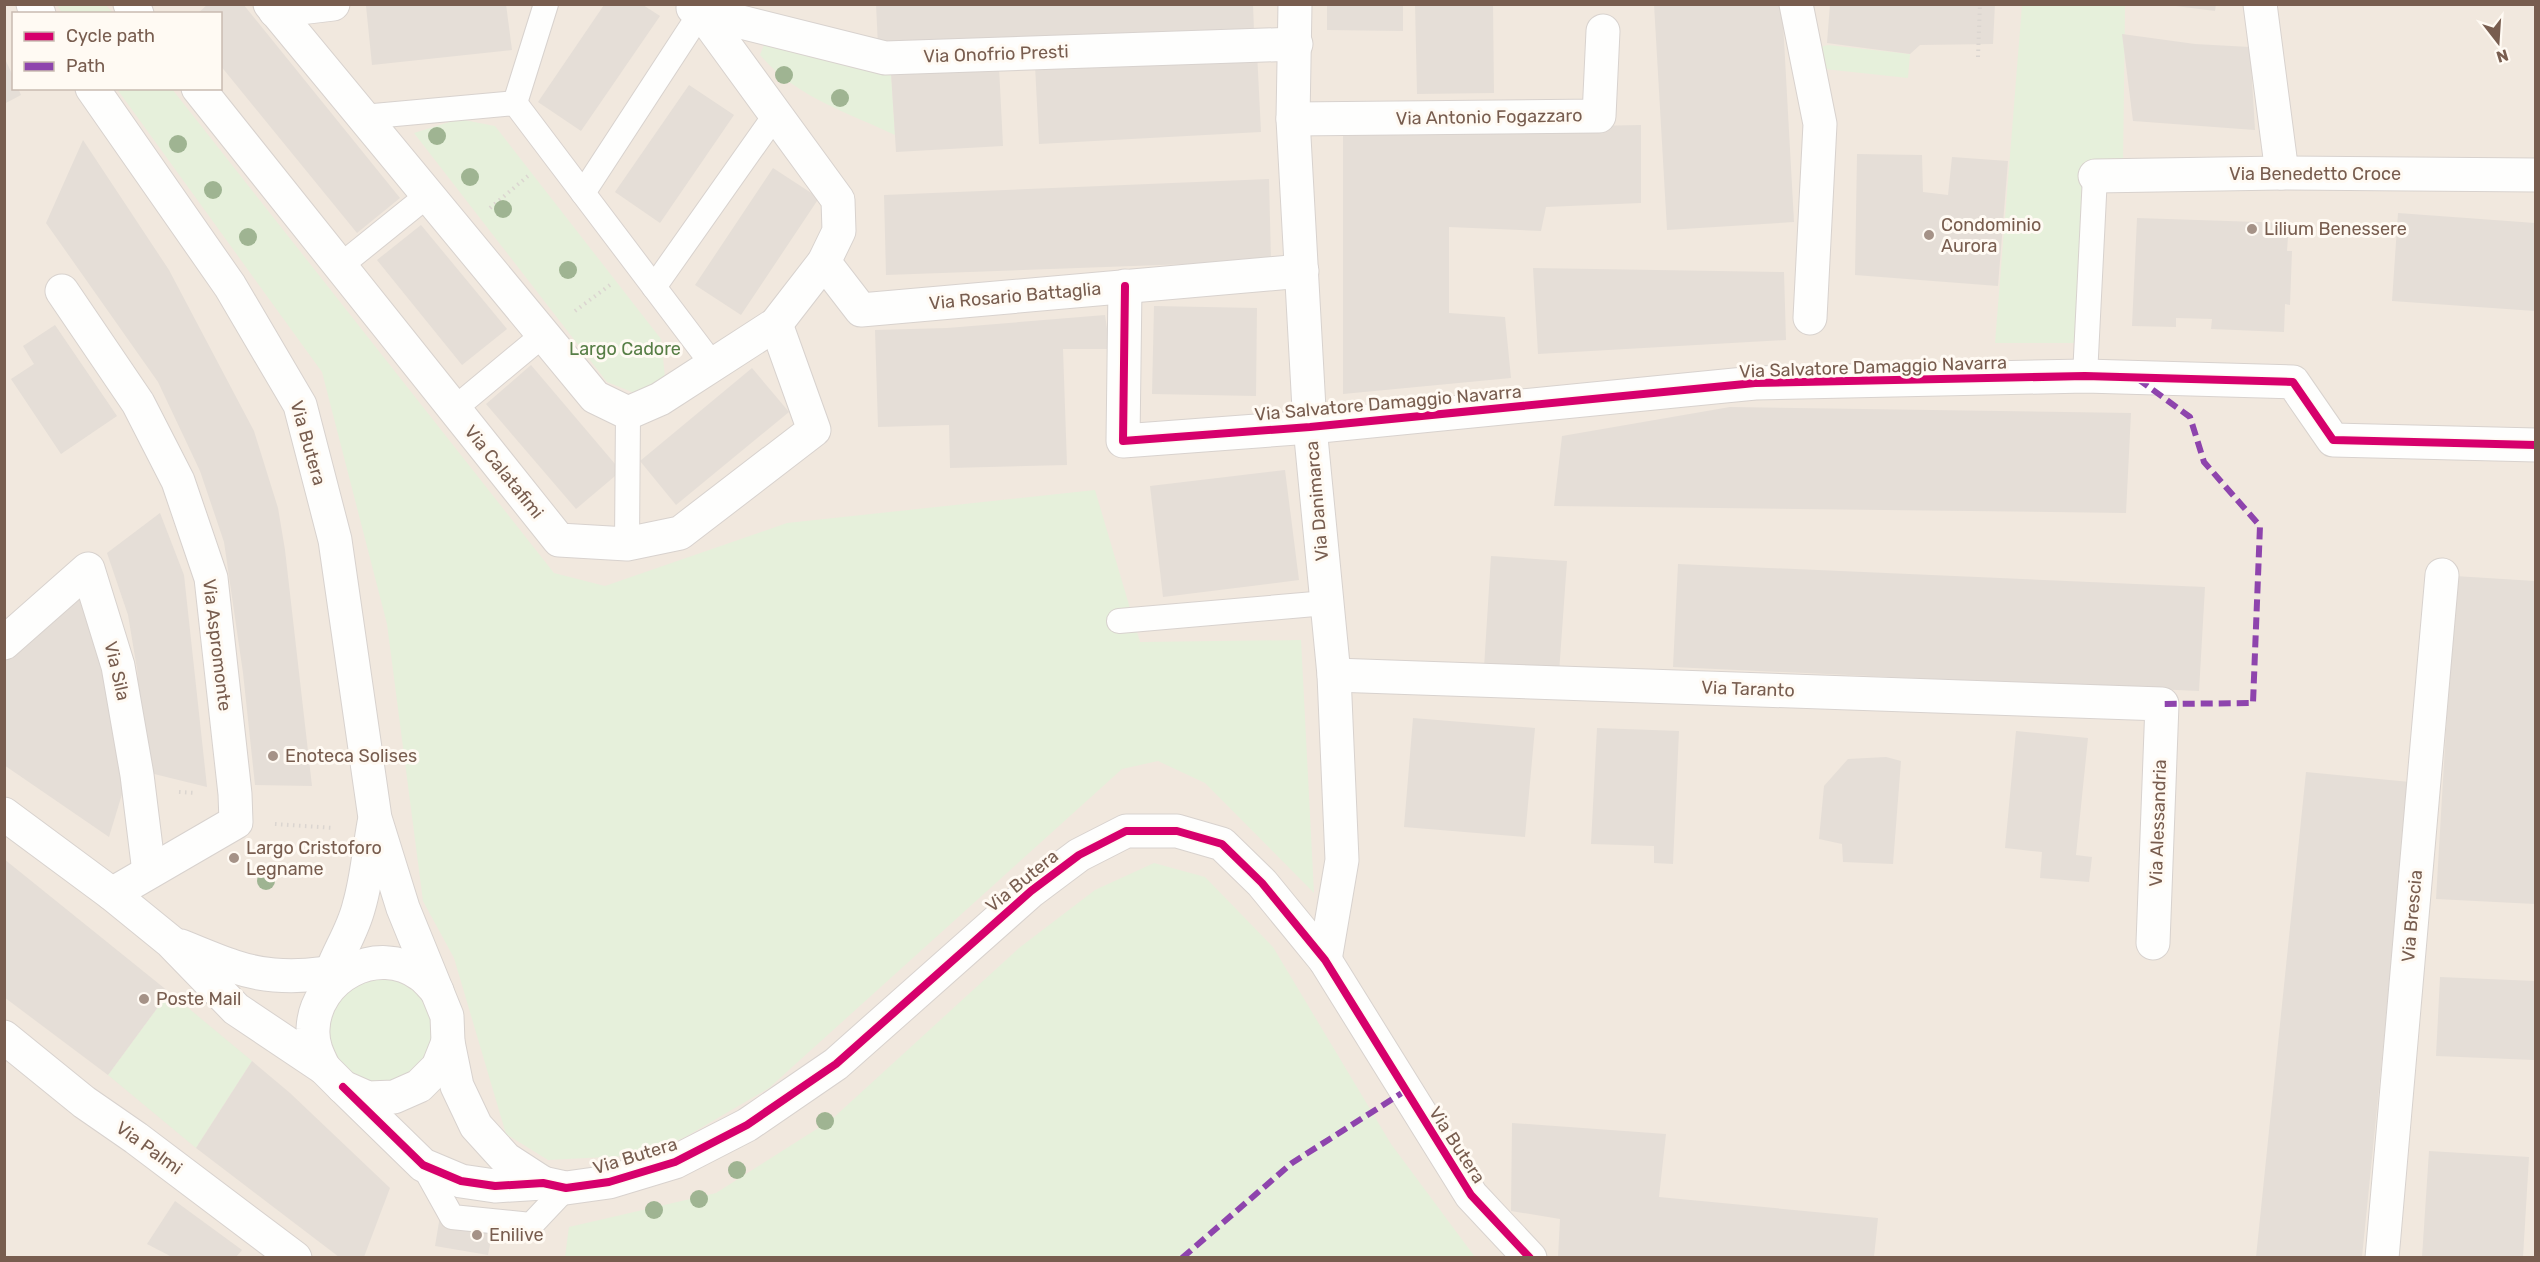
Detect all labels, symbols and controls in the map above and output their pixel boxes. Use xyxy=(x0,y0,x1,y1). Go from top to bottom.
legend xyxy=(12,12,222,90)
north arrow xyxy=(2468,12,2528,72)
text: Cycle path xyxy=(66,25,155,47)
street label: Via Onofrio Presti xyxy=(923,40,1069,68)
text: N xyxy=(2494,45,2511,67)
text: Path xyxy=(66,55,105,77)
street label: Via Antonio Fogazzaro xyxy=(1395,104,1583,130)
street label: Via Benedetto Croce xyxy=(2229,163,2401,185)
place label: Condominio Aurora xyxy=(1941,214,2041,257)
place label: Lilium Benessere xyxy=(2264,218,2407,240)
marker: Lilium Benessere xyxy=(2245,222,2259,236)
marker: Condominio Aurora xyxy=(1922,228,1936,242)
street label: Via Rosario Battaglia xyxy=(928,278,1102,314)
park label: Largo Cadore xyxy=(569,338,681,360)
street label: Via Salvatore Damaggio Navarra xyxy=(1739,351,2007,383)
street label: Via Salvatore Damaggio Navarra xyxy=(1254,380,1522,426)
street label: Via Butera xyxy=(285,398,331,488)
street label: Via Calatafimi xyxy=(460,421,548,523)
street label: Via Danimarca xyxy=(1301,440,1333,562)
street label: Via Aspromonte xyxy=(198,578,236,712)
street label: Via Sila xyxy=(100,639,134,703)
street label: Via Taranto xyxy=(1701,676,1795,702)
place label: Enoteca Solises xyxy=(285,745,417,767)
marker: Enoteca Solises xyxy=(266,749,280,763)
street label: Via Alessandria xyxy=(2145,759,2171,887)
place label: Largo Cristoforo Legname xyxy=(246,837,382,880)
street label: Via Butera xyxy=(981,845,1063,917)
marker: Largo Cristoforo Legname xyxy=(227,851,241,865)
street label: Via Brescia xyxy=(2397,869,2427,963)
place label: Poste Mail xyxy=(156,988,241,1010)
marker: Poste Mail xyxy=(137,992,151,1006)
street label: Via Butera xyxy=(1424,1103,1490,1187)
street label: Via Palmi xyxy=(112,1117,186,1179)
street label: Via Butera xyxy=(590,1133,680,1179)
place label: Enilive xyxy=(489,1224,544,1246)
marker: Enilive xyxy=(470,1228,484,1242)

